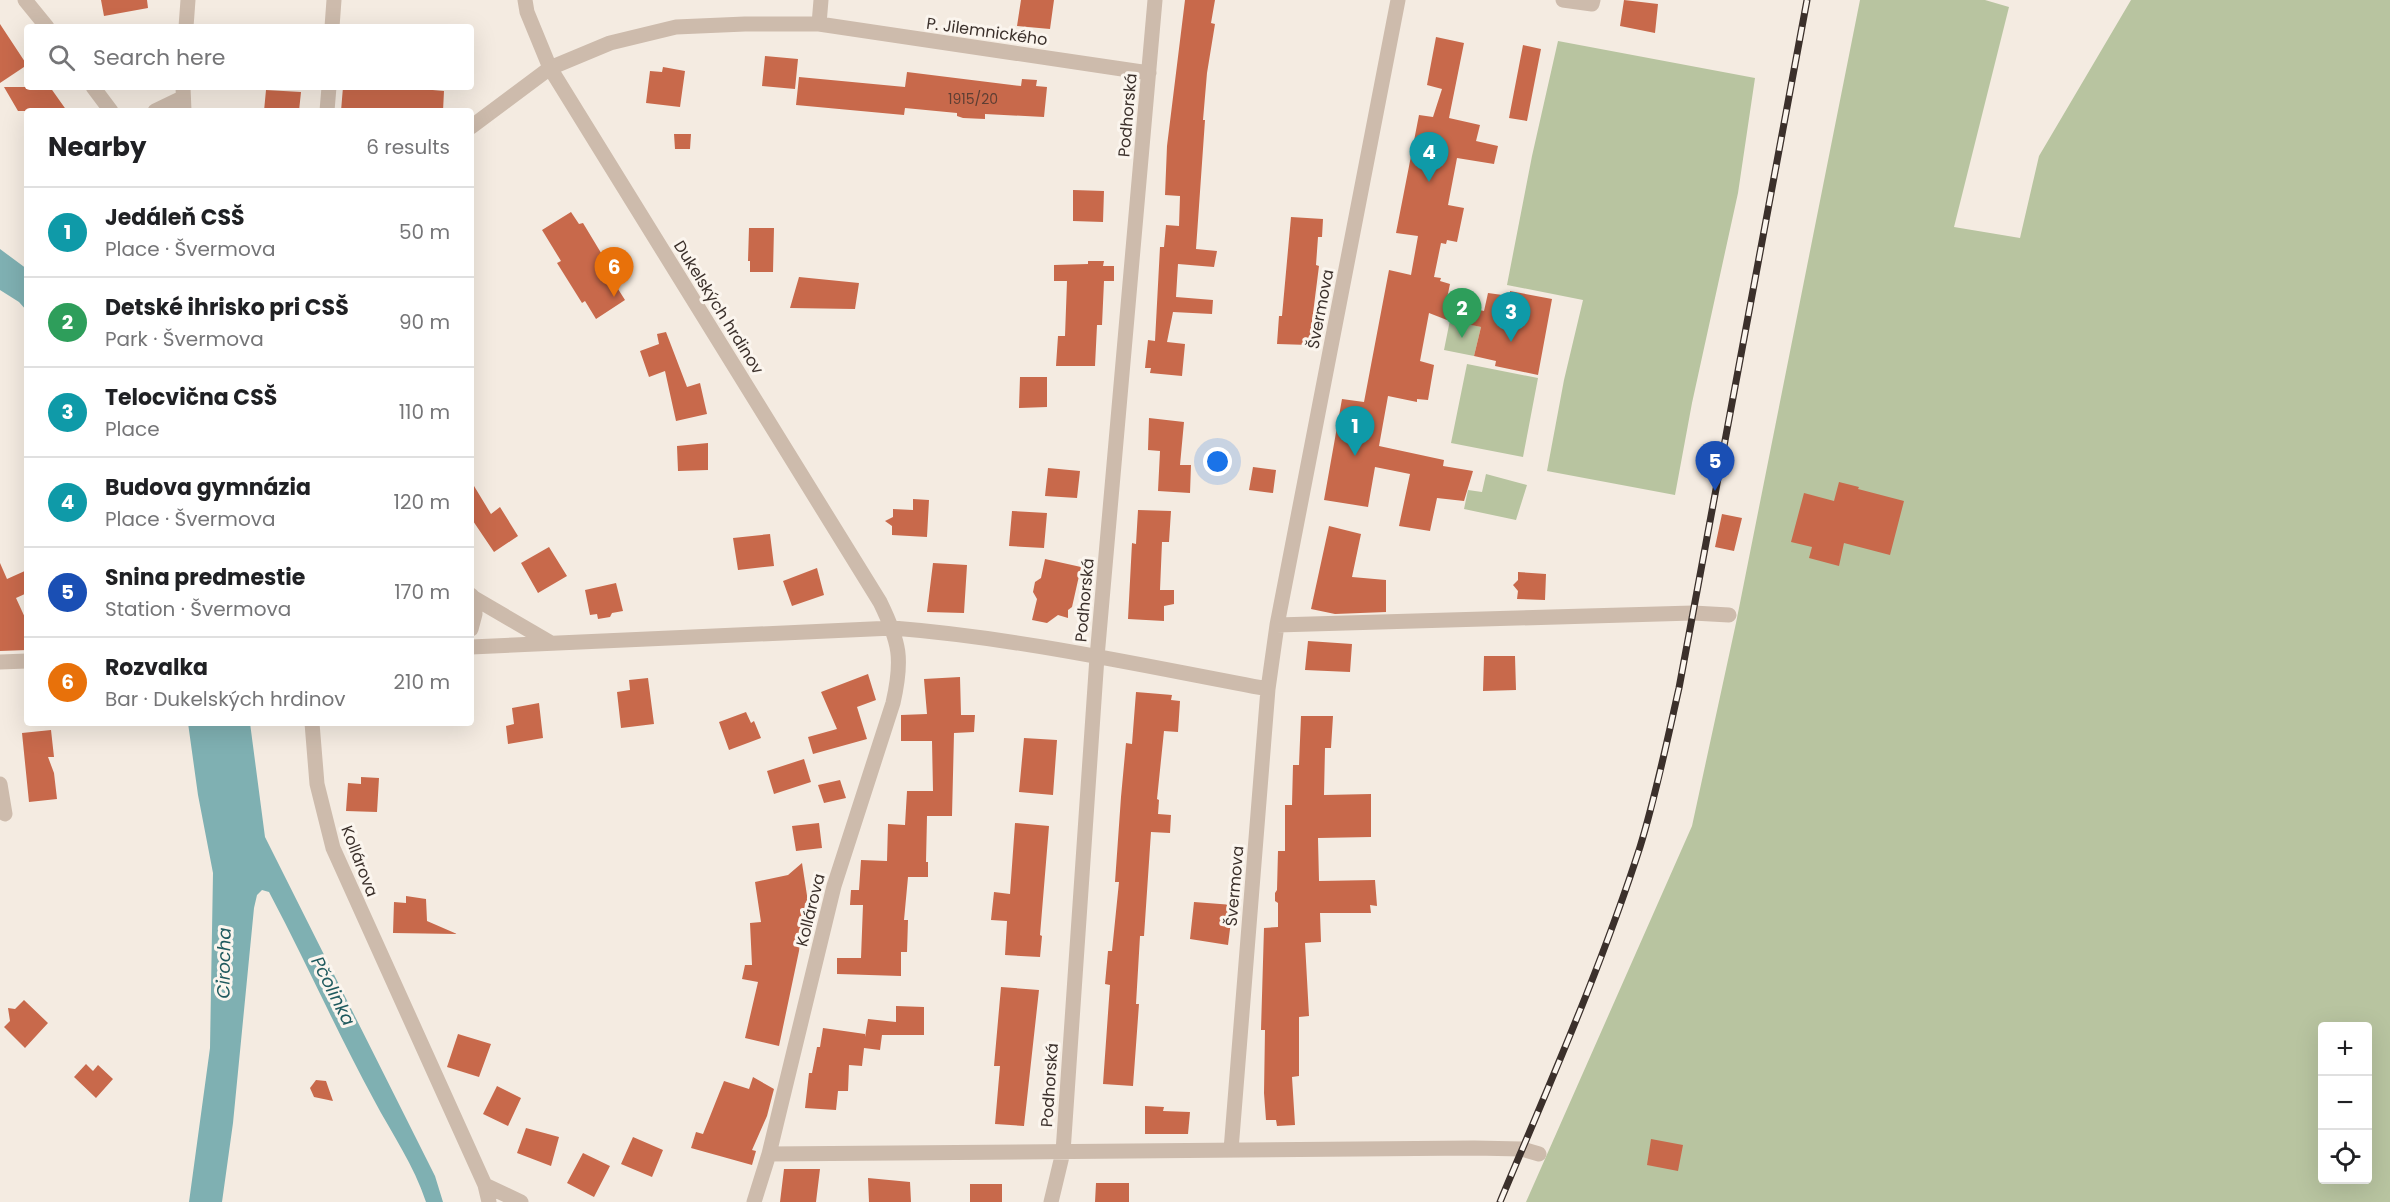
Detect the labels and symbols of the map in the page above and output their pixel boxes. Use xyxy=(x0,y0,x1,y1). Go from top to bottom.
street label: P. Jilemnického xyxy=(925,12,1049,51)
street label: Podhorská xyxy=(1112,72,1143,158)
house number: 1915/20 xyxy=(948,89,998,109)
pin: 4 xyxy=(1410,132,1448,182)
street label: Dukelských hrdinov xyxy=(668,236,769,379)
pin: 6 xyxy=(594,248,634,297)
street label: Švermova xyxy=(1301,267,1339,351)
pin: 2 xyxy=(1442,288,1482,338)
pin: 3 xyxy=(1492,292,1530,342)
pin: 1 xyxy=(1336,406,1374,456)
pin: 5 xyxy=(1696,442,1734,491)
your location xyxy=(1203,447,1232,476)
street label: Podhorská xyxy=(1069,557,1100,643)
street label: Kollárova xyxy=(335,822,384,900)
street label: Švermova xyxy=(1220,845,1249,927)
street label: Kollárova xyxy=(790,871,831,949)
water label: Cirocha xyxy=(210,927,237,999)
water label: Pčolinka xyxy=(305,952,362,1030)
street label: Podhorská xyxy=(1035,1042,1064,1128)

